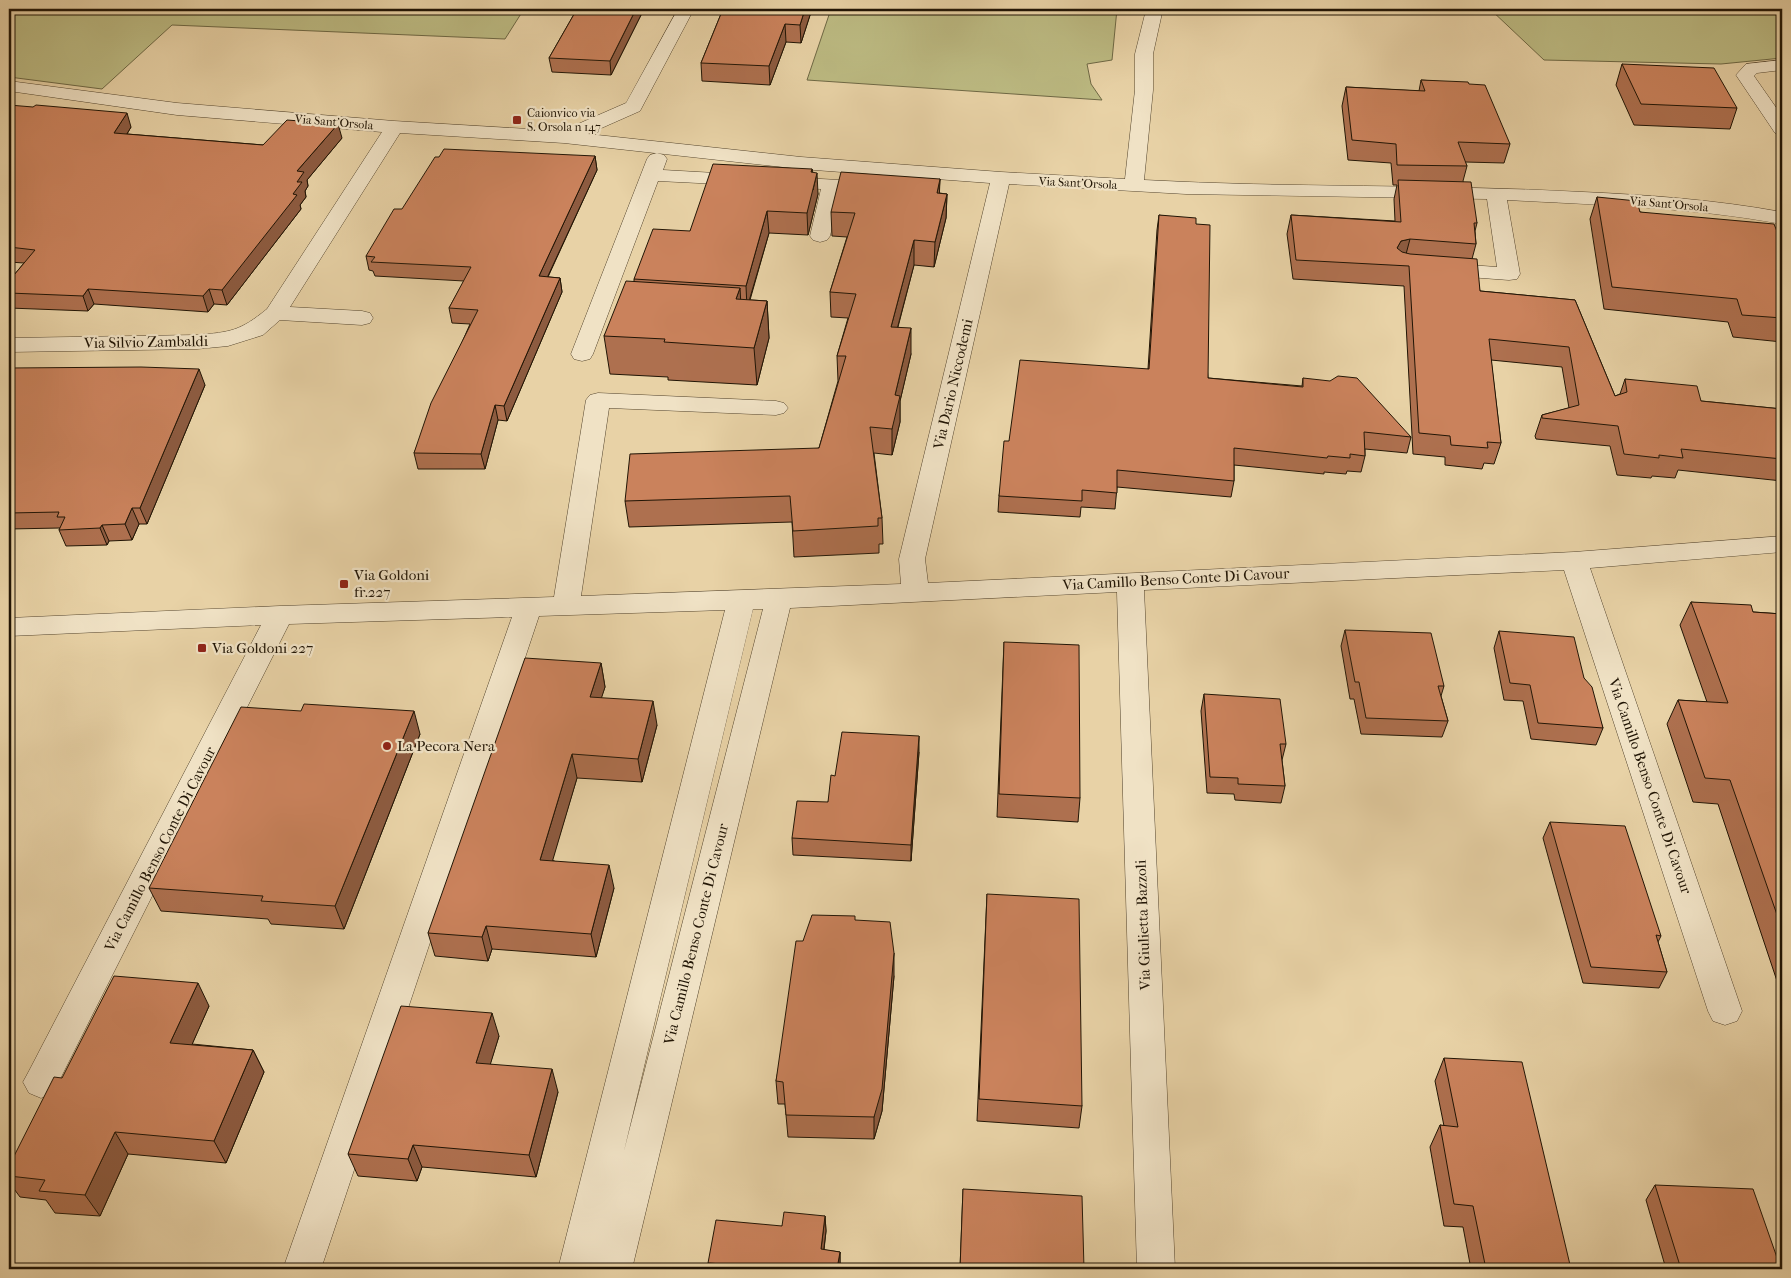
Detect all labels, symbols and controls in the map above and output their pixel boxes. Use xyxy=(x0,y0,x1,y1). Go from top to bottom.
place label: Caionvico via S. Orsola n 147 xyxy=(527,106,601,134)
street label: Via Sant'Orsola xyxy=(293,112,374,132)
marker: Caionvico via S. Orsola n 147 xyxy=(511,114,523,126)
street label: Via Sant'Orsola xyxy=(1037,174,1118,192)
street label: Via Sant'Orsola xyxy=(1628,194,1709,214)
street label: Via Dario Niccodemi xyxy=(929,317,977,452)
street label: Via Silvio Zambaldi xyxy=(83,332,209,352)
street label: Via Camillo Benso Conte Di Cavour xyxy=(1061,564,1290,594)
place label: Via Goldoni fr.227 xyxy=(353,566,430,601)
marker: Via Goldoni fr.227 xyxy=(338,578,350,590)
place label: Via Goldoni 227 xyxy=(211,639,313,657)
marker: Via Goldoni 227 xyxy=(196,642,208,654)
street label: Via Camillo Benso Conte Di Cavour xyxy=(1604,675,1696,897)
place label: La Pecora Nera xyxy=(397,737,496,755)
marker: La Pecora Nera xyxy=(381,740,393,752)
street label: Via Camillo Benso Conte Di Cavour xyxy=(100,743,220,955)
street label: Via Camillo Benso Conte Di Cavour xyxy=(660,821,732,1047)
street label: Via Giulietta Bazzoli xyxy=(1132,859,1154,992)

